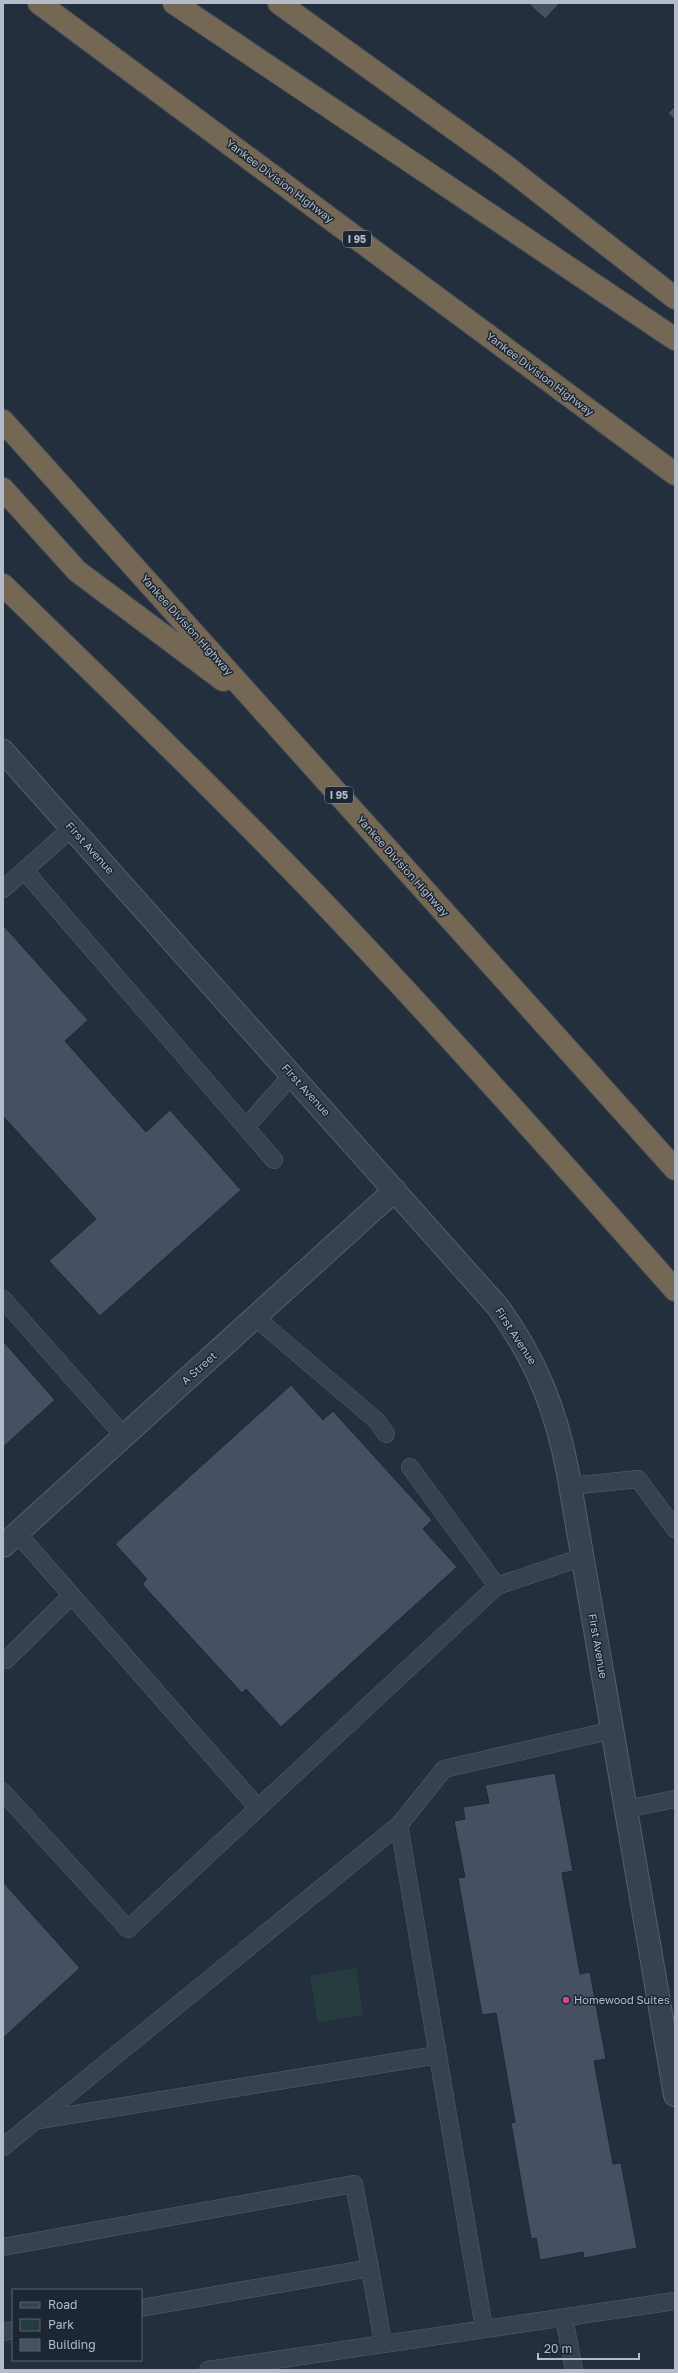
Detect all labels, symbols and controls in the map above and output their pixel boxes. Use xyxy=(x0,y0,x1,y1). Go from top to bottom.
street label: Yankee Division Highway xyxy=(224,136,336,225)
road number: I 95 xyxy=(343,231,371,247)
street label: Yankee Division Highway xyxy=(484,329,596,418)
street label: Yankee Division Highway xyxy=(139,572,236,678)
road number: I 95 xyxy=(325,787,353,803)
street label: Yankee Division Highway xyxy=(355,813,452,919)
street label: First Avenue xyxy=(64,819,117,876)
street label: First Avenue xyxy=(280,1061,333,1118)
street label: First Avenue xyxy=(493,1305,540,1367)
street label: A Street xyxy=(178,1349,219,1387)
street label: First Avenue xyxy=(586,1612,611,1679)
place label: Homewood Suites xyxy=(574,1993,670,2006)
marker: Homewood Suites xyxy=(561,1995,571,2005)
legend xyxy=(12,2289,142,2361)
text: Road xyxy=(48,2297,77,2312)
text: Park xyxy=(48,2317,74,2332)
scale bar xyxy=(538,2335,639,2361)
text: Building xyxy=(48,2337,96,2352)
text: 20 m xyxy=(544,2341,572,2356)

